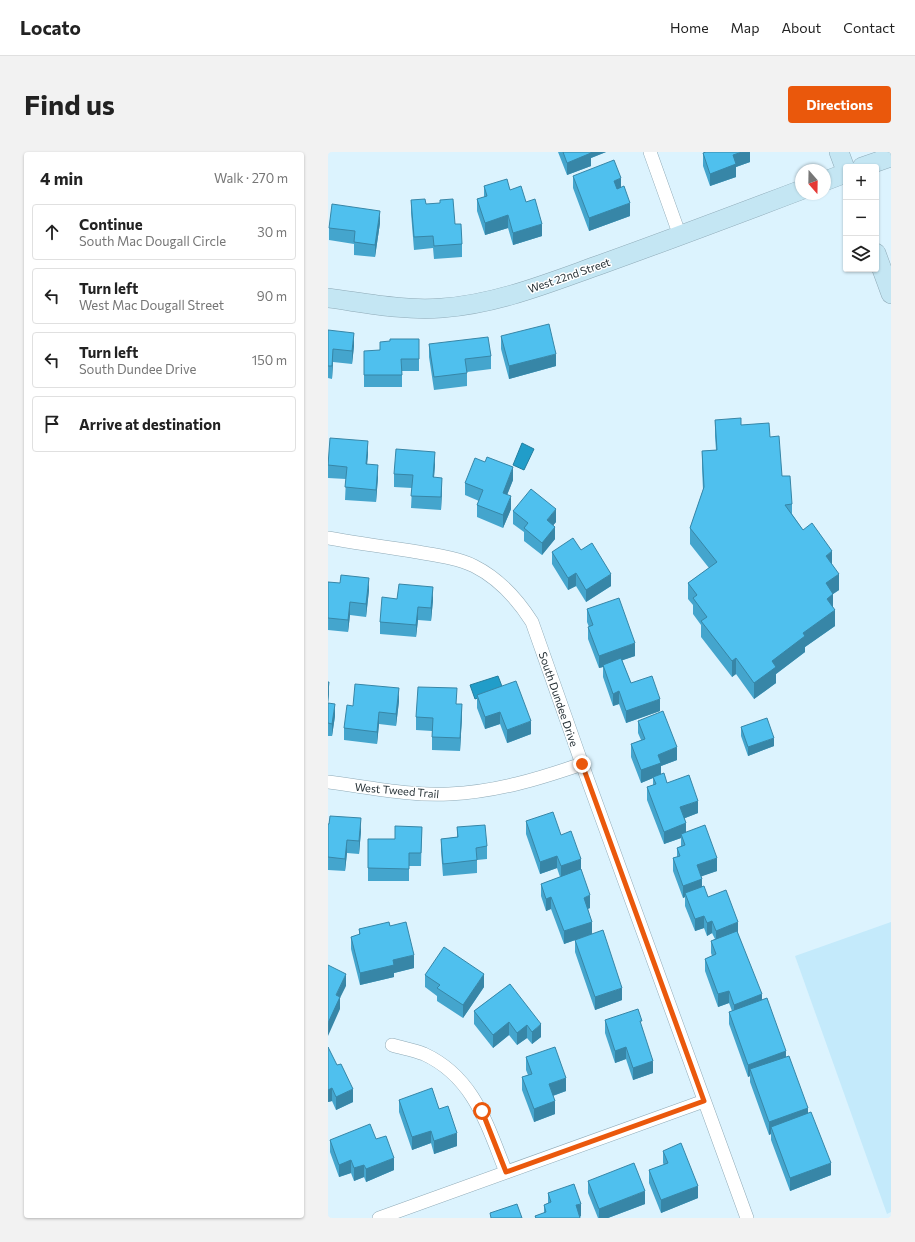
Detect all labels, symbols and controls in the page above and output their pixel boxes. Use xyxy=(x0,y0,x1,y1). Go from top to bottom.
text: Locato xyxy=(20,16,81,39)
text: Home xyxy=(670,19,709,36)
text: Map xyxy=(731,19,759,36)
text: About xyxy=(781,19,821,36)
text: Contact xyxy=(843,19,895,36)
button: Directions xyxy=(788,86,891,123)
text: Find us xyxy=(24,87,115,121)
north arrow xyxy=(795,164,831,200)
map controls xyxy=(843,164,879,272)
button: + xyxy=(843,164,879,200)
text: 4 min xyxy=(40,168,83,189)
text: Walk · 270 m xyxy=(214,170,288,186)
button: − xyxy=(843,200,879,236)
text: Continue xyxy=(79,215,143,233)
icon: ahead xyxy=(41,221,63,243)
text: 30 m xyxy=(257,224,287,240)
text: South Mac Dougall Circle xyxy=(79,233,226,249)
button: layers xyxy=(843,236,879,272)
street label: West 22nd Street xyxy=(526,255,612,295)
text: Turn left xyxy=(79,279,138,297)
icon: left xyxy=(41,285,63,307)
text: 90 m xyxy=(257,288,287,304)
text: West Mac Dougall Street xyxy=(79,297,224,313)
text: Turn left xyxy=(79,343,138,361)
icon: left xyxy=(41,349,63,371)
text: 150 m xyxy=(252,352,287,368)
text: South Dundee Drive xyxy=(79,361,196,377)
icon: arrive xyxy=(41,413,63,435)
text: Arrive at destination xyxy=(79,415,221,433)
street label: South Dundee Drive xyxy=(537,650,581,748)
route end xyxy=(573,755,591,773)
street label: West Tweed Trail xyxy=(354,780,440,800)
route start xyxy=(473,1102,491,1120)

